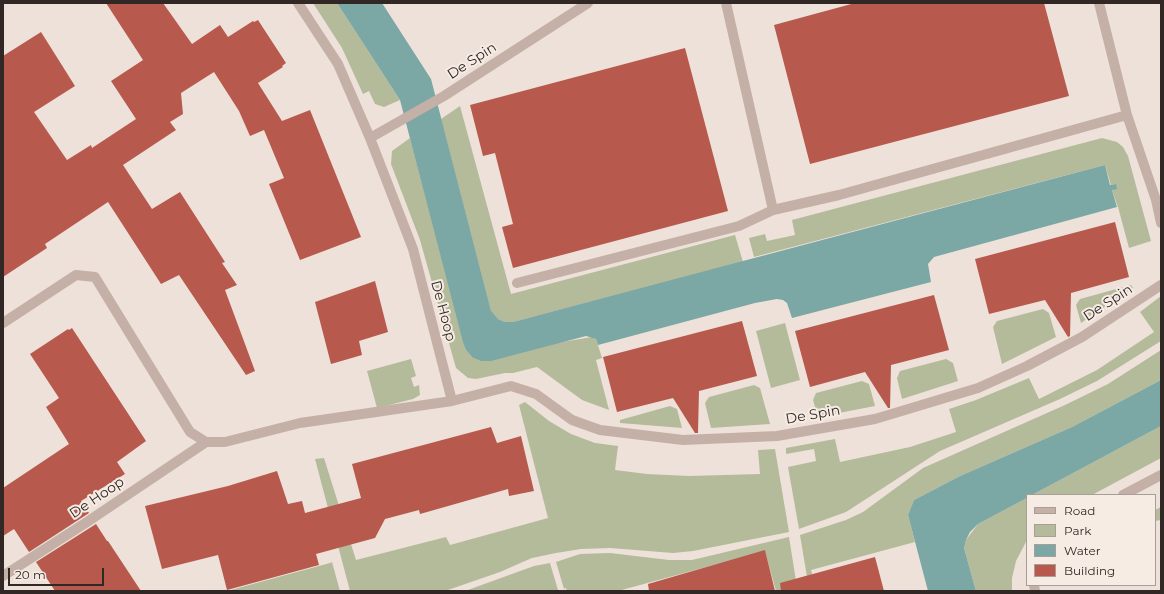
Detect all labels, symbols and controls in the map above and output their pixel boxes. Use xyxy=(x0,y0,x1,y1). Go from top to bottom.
street label: De Spin xyxy=(444,39,500,83)
street label: De Hoop xyxy=(427,279,459,343)
street label: De Spin xyxy=(1080,281,1136,325)
street label: De Spin xyxy=(784,402,842,428)
street label: De Hoop xyxy=(67,474,127,522)
legend xyxy=(1026,494,1156,586)
text: Road xyxy=(1064,503,1095,518)
text: Park xyxy=(1064,523,1091,538)
text: Water xyxy=(1064,543,1100,558)
scale bar xyxy=(10,560,106,586)
text: Building xyxy=(1064,563,1115,578)
text: 20 m xyxy=(15,567,46,582)

